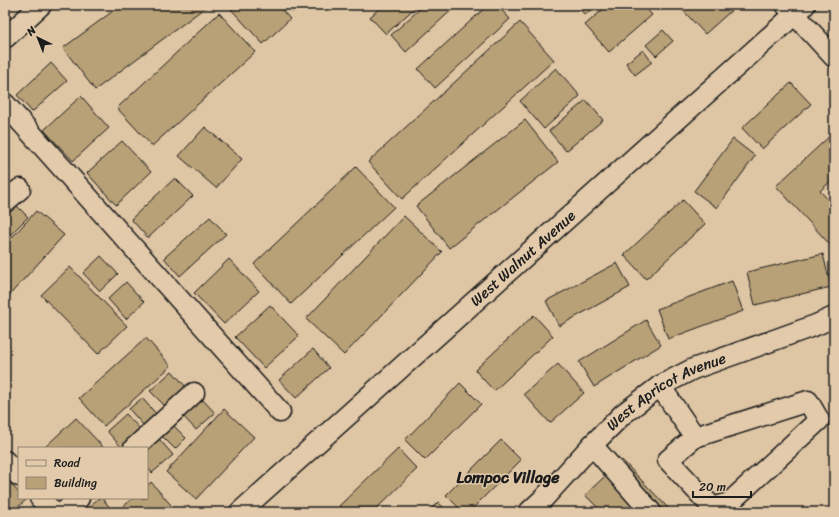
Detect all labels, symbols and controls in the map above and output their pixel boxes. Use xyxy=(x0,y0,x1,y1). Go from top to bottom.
north arrow xyxy=(18,18,58,58)
text: N xyxy=(22,21,41,41)
street label: West Walnut Avenue xyxy=(464,204,582,313)
street label: West Apricot Avenue xyxy=(600,345,730,437)
legend xyxy=(18,447,148,499)
text: Road xyxy=(54,452,81,474)
district label: Lompoc Village xyxy=(457,463,560,492)
text: Building xyxy=(54,472,97,494)
scale bar xyxy=(693,473,751,499)
text: 20 m xyxy=(699,476,726,498)

